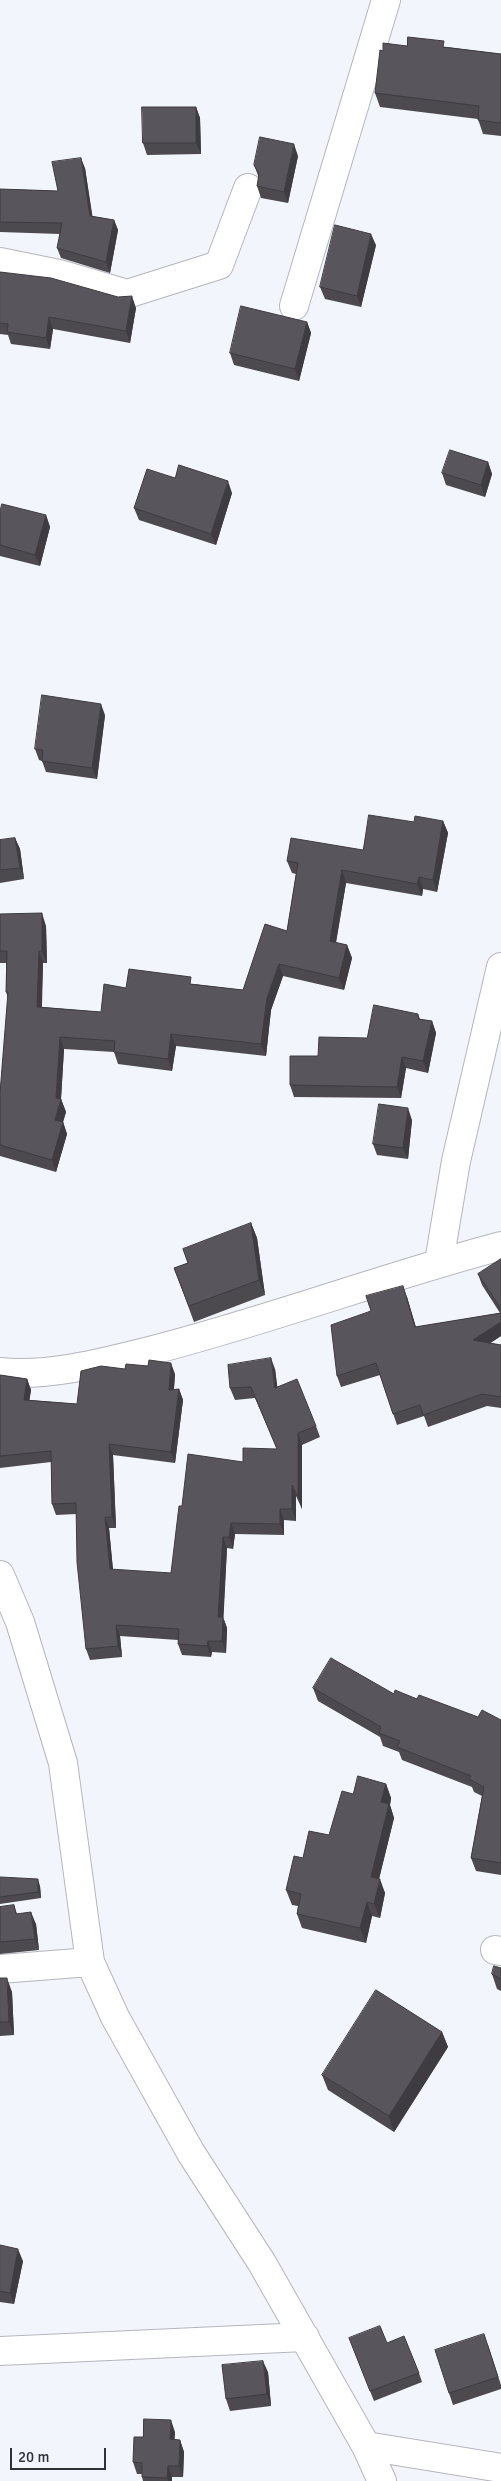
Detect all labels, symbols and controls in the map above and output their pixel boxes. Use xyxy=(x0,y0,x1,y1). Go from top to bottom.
scale bar xyxy=(12,2438,109,2470)
text: 20 m xyxy=(18,2448,49,2466)

